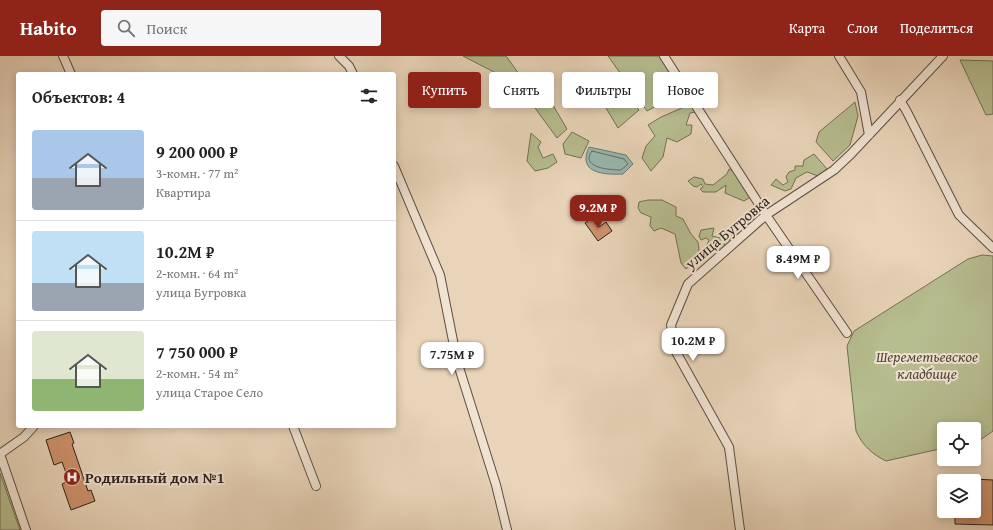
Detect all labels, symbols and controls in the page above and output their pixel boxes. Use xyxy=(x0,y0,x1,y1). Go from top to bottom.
search box xyxy=(101,10,381,46)
text: Habito xyxy=(20,14,77,42)
icon: search xyxy=(115,17,137,39)
text: Поиск xyxy=(147,18,187,39)
text: Карта xyxy=(789,18,825,38)
text: Слои xyxy=(847,18,878,38)
text: Поделиться xyxy=(900,18,973,38)
chip: Купить xyxy=(408,72,481,108)
chip: Снять xyxy=(489,72,554,108)
chip: Фильтры xyxy=(562,72,645,108)
chip: Новое xyxy=(653,72,718,108)
text: Объектов: 4 xyxy=(32,84,125,109)
icon: filters xyxy=(358,85,380,107)
text: 9 200 000 ₽ xyxy=(156,139,238,164)
icon: home xyxy=(64,146,112,194)
text: 3-комн. · 77 m² xyxy=(156,164,238,183)
text: Квартира xyxy=(156,183,211,202)
street label: улица Бугровка xyxy=(680,190,774,274)
pin: 9.2M ₽ xyxy=(565,195,631,229)
text: 9.2M ₽ xyxy=(579,198,617,217)
text: 10.2M ₽ xyxy=(156,239,214,264)
pin: 8.49M ₽ xyxy=(761,246,835,280)
icon: home xyxy=(64,247,112,295)
text: 8.49M ₽ xyxy=(776,249,820,268)
text: 2-комн. · 64 m² xyxy=(156,264,238,283)
text: улица Бугровка xyxy=(156,283,246,302)
pin: 10.2M ₽ xyxy=(656,328,730,362)
text: 10.2M ₽ xyxy=(671,331,715,350)
text: 7 750 000 ₽ xyxy=(156,339,238,364)
pin: 7.75M ₽ xyxy=(415,342,489,376)
text: 7.75M ₽ xyxy=(430,345,474,364)
park label: Шереметьевское кладбище xyxy=(876,346,978,384)
icon: home xyxy=(64,347,112,395)
text: 2-комн. · 54 m² xyxy=(156,364,238,383)
text: улица Старое Село xyxy=(156,383,263,402)
map controls xyxy=(937,422,981,518)
button: locate xyxy=(937,422,981,466)
hospital icon: Родильный дом №1 xyxy=(62,467,82,487)
place label: Родильный дом №1 xyxy=(85,467,225,488)
button: layers xyxy=(937,474,981,518)

